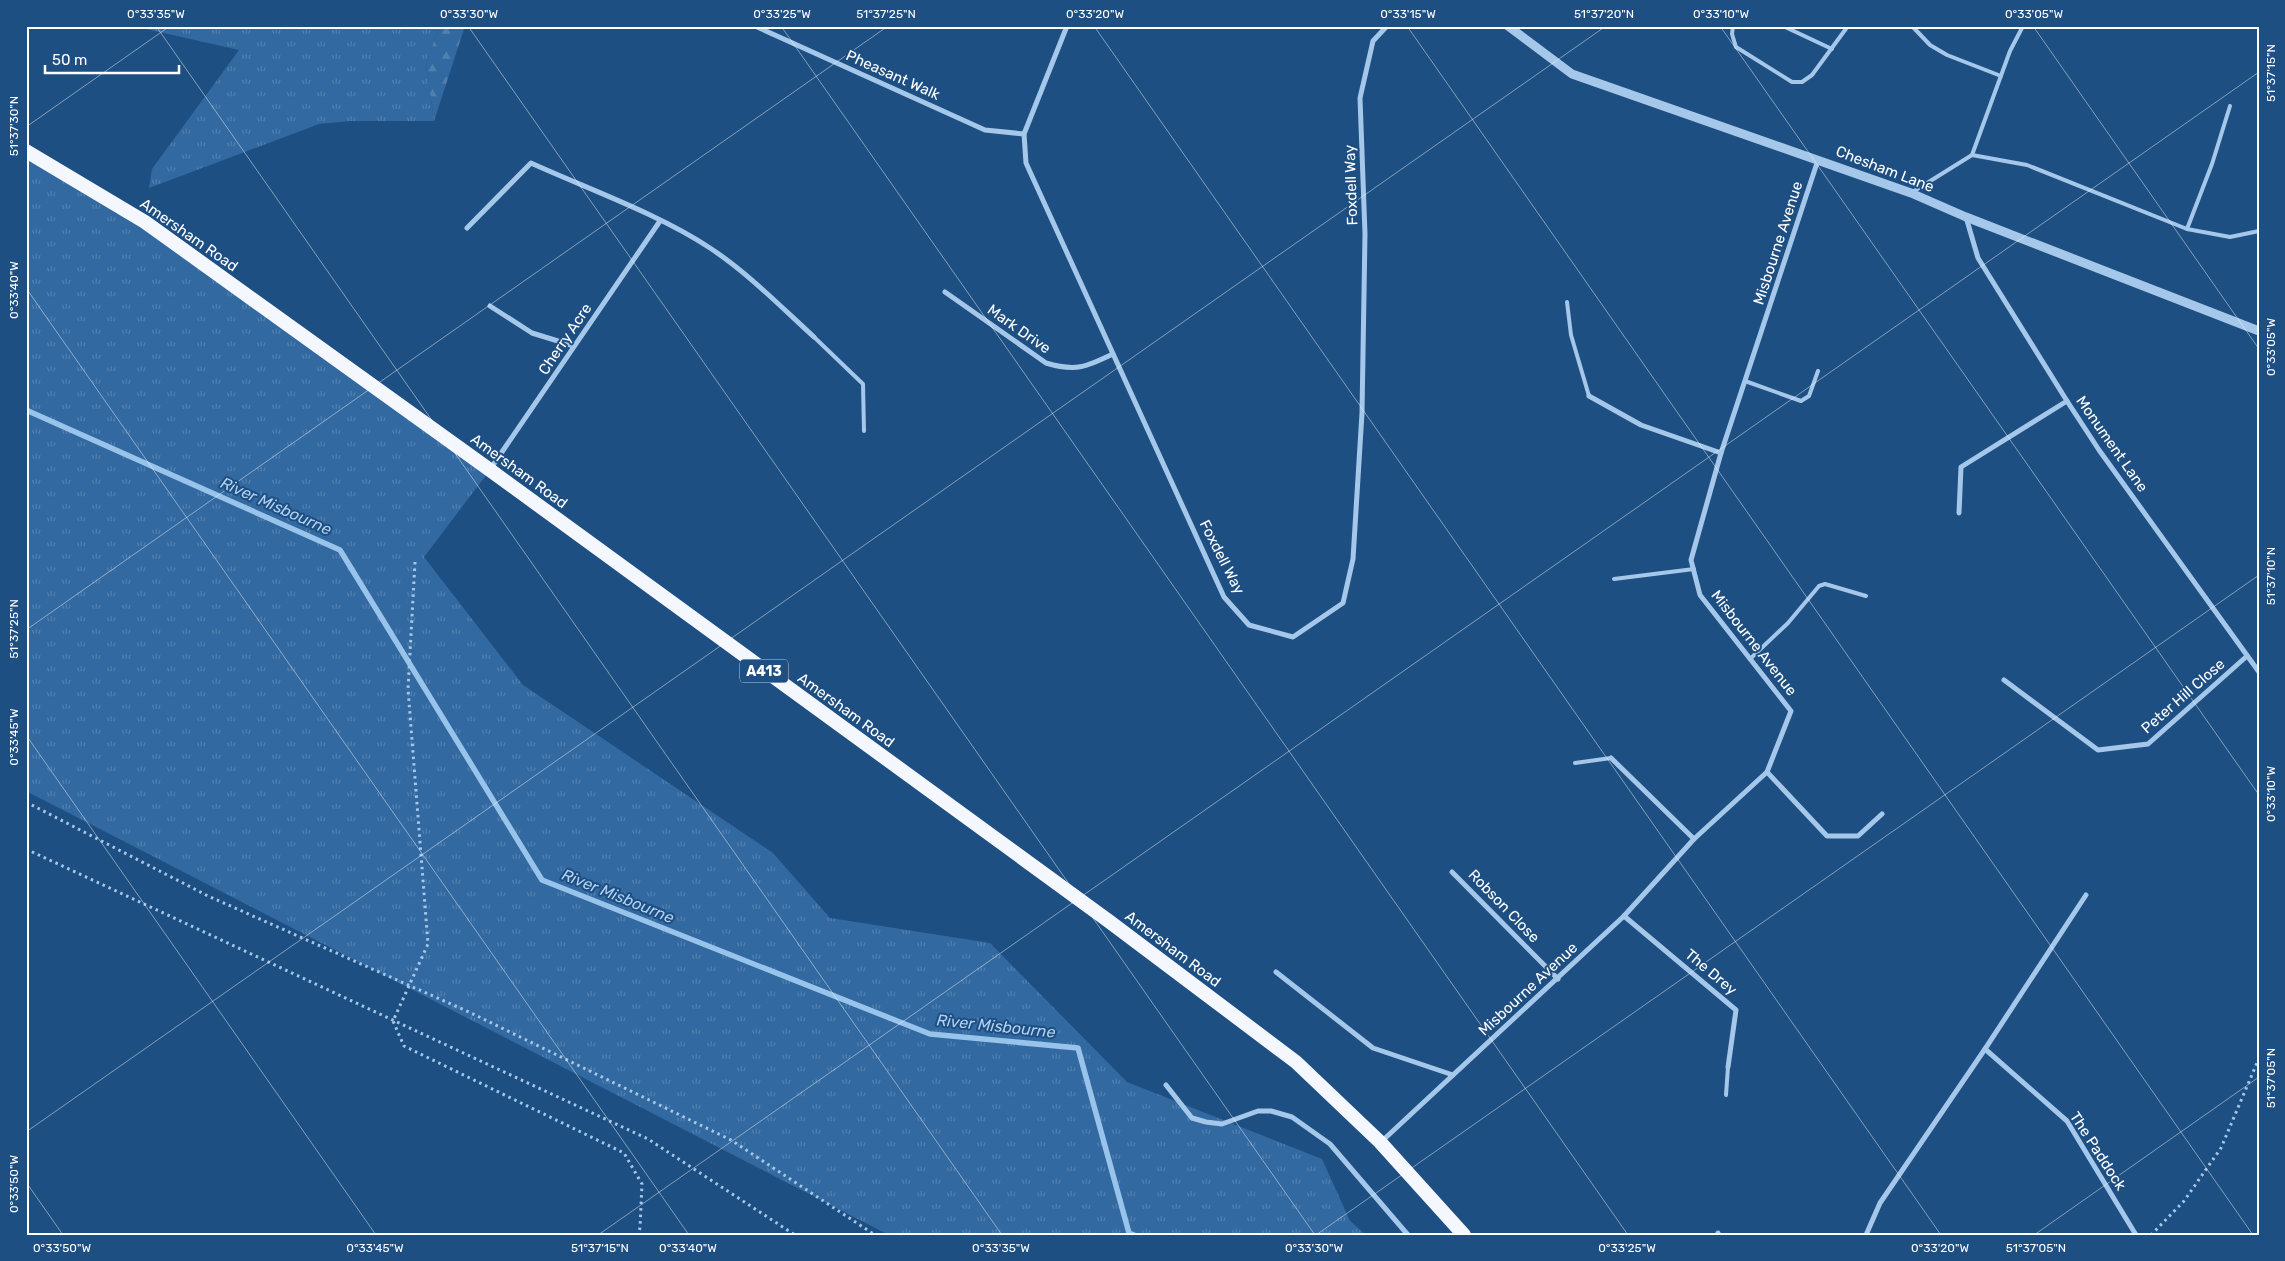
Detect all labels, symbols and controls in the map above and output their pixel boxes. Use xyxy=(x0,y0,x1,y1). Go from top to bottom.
text: 0°33'35"W xyxy=(127,7,185,21)
text: 0°33'30"W xyxy=(440,7,499,21)
text: 0°33'25"W xyxy=(753,7,811,21)
text: 51°37'25"N xyxy=(856,7,916,21)
text: 0°33'20"W xyxy=(1066,7,1124,21)
text: 0°33'15"W xyxy=(1380,7,1436,21)
text: 51°37'20"N xyxy=(1574,7,1634,21)
text: 0°33'10"W xyxy=(1693,7,1749,21)
text: 0°33'05"W xyxy=(2005,7,2063,21)
scale bar xyxy=(45,42,179,74)
text: 51°37'15"N xyxy=(2264,44,2278,102)
street label: Pheasant Walk xyxy=(843,46,943,104)
text: 50 m xyxy=(52,51,87,69)
text: 51°37'30"N xyxy=(7,96,21,156)
street label: Chesham Lane xyxy=(1833,142,1937,196)
street label: Foxdell Way xyxy=(1341,144,1361,226)
street label: Misbourne Avenue xyxy=(1750,179,1806,307)
street label: Amersham Road xyxy=(137,195,241,275)
text: 0°33'40"W xyxy=(7,261,21,319)
street label: Cherry Acre xyxy=(535,300,595,378)
street label: Mark Drive xyxy=(984,301,1054,357)
text: 0°33'05"W xyxy=(2264,318,2278,376)
street label: Monument Lane xyxy=(2072,393,2152,495)
street label: Amersham Road xyxy=(467,430,571,512)
water label: River Misbourne xyxy=(218,473,334,539)
street label: Foxdell Way xyxy=(1196,517,1248,597)
text: 51°37'10"N xyxy=(2264,547,2278,605)
street label: Misbourne Avenue xyxy=(1707,587,1801,699)
text: 51°37'25"N xyxy=(7,599,21,659)
street label: Peter Hill Close xyxy=(2138,655,2228,737)
road number: A413 xyxy=(740,659,788,682)
street label: Amersham Road xyxy=(794,669,898,751)
text: 0°33'45"W xyxy=(7,708,21,766)
text: 0°33'10"W xyxy=(2264,766,2278,822)
water label: River Misbourne xyxy=(559,865,677,927)
street label: Robson Close xyxy=(1465,866,1543,946)
street label: Amersham Road xyxy=(1122,907,1224,991)
street label: Misbourne Avenue xyxy=(1475,939,1581,1039)
street label: The Drey xyxy=(1682,945,1740,999)
water label: River Misbourne xyxy=(936,1010,1056,1042)
text: 51°37'05"N xyxy=(2264,1048,2278,1108)
street label: The Paddock xyxy=(2066,1108,2130,1194)
text: 0°33'50"W xyxy=(7,1155,21,1213)
text: 0°33'50"W xyxy=(33,1241,91,1255)
text: 0°33'45"W xyxy=(346,1241,404,1255)
text: 51°37'15"N xyxy=(571,1241,629,1255)
text: 0°33'40"W xyxy=(659,1241,717,1255)
text: 0°33'35"W xyxy=(972,1241,1030,1255)
text: 0°33'30"W xyxy=(1285,1241,1344,1255)
text: 0°33'25"W xyxy=(1598,1241,1656,1255)
text: 0°33'20"W xyxy=(1911,1241,1969,1255)
text: 51°37'05"N xyxy=(2006,1241,2066,1255)

